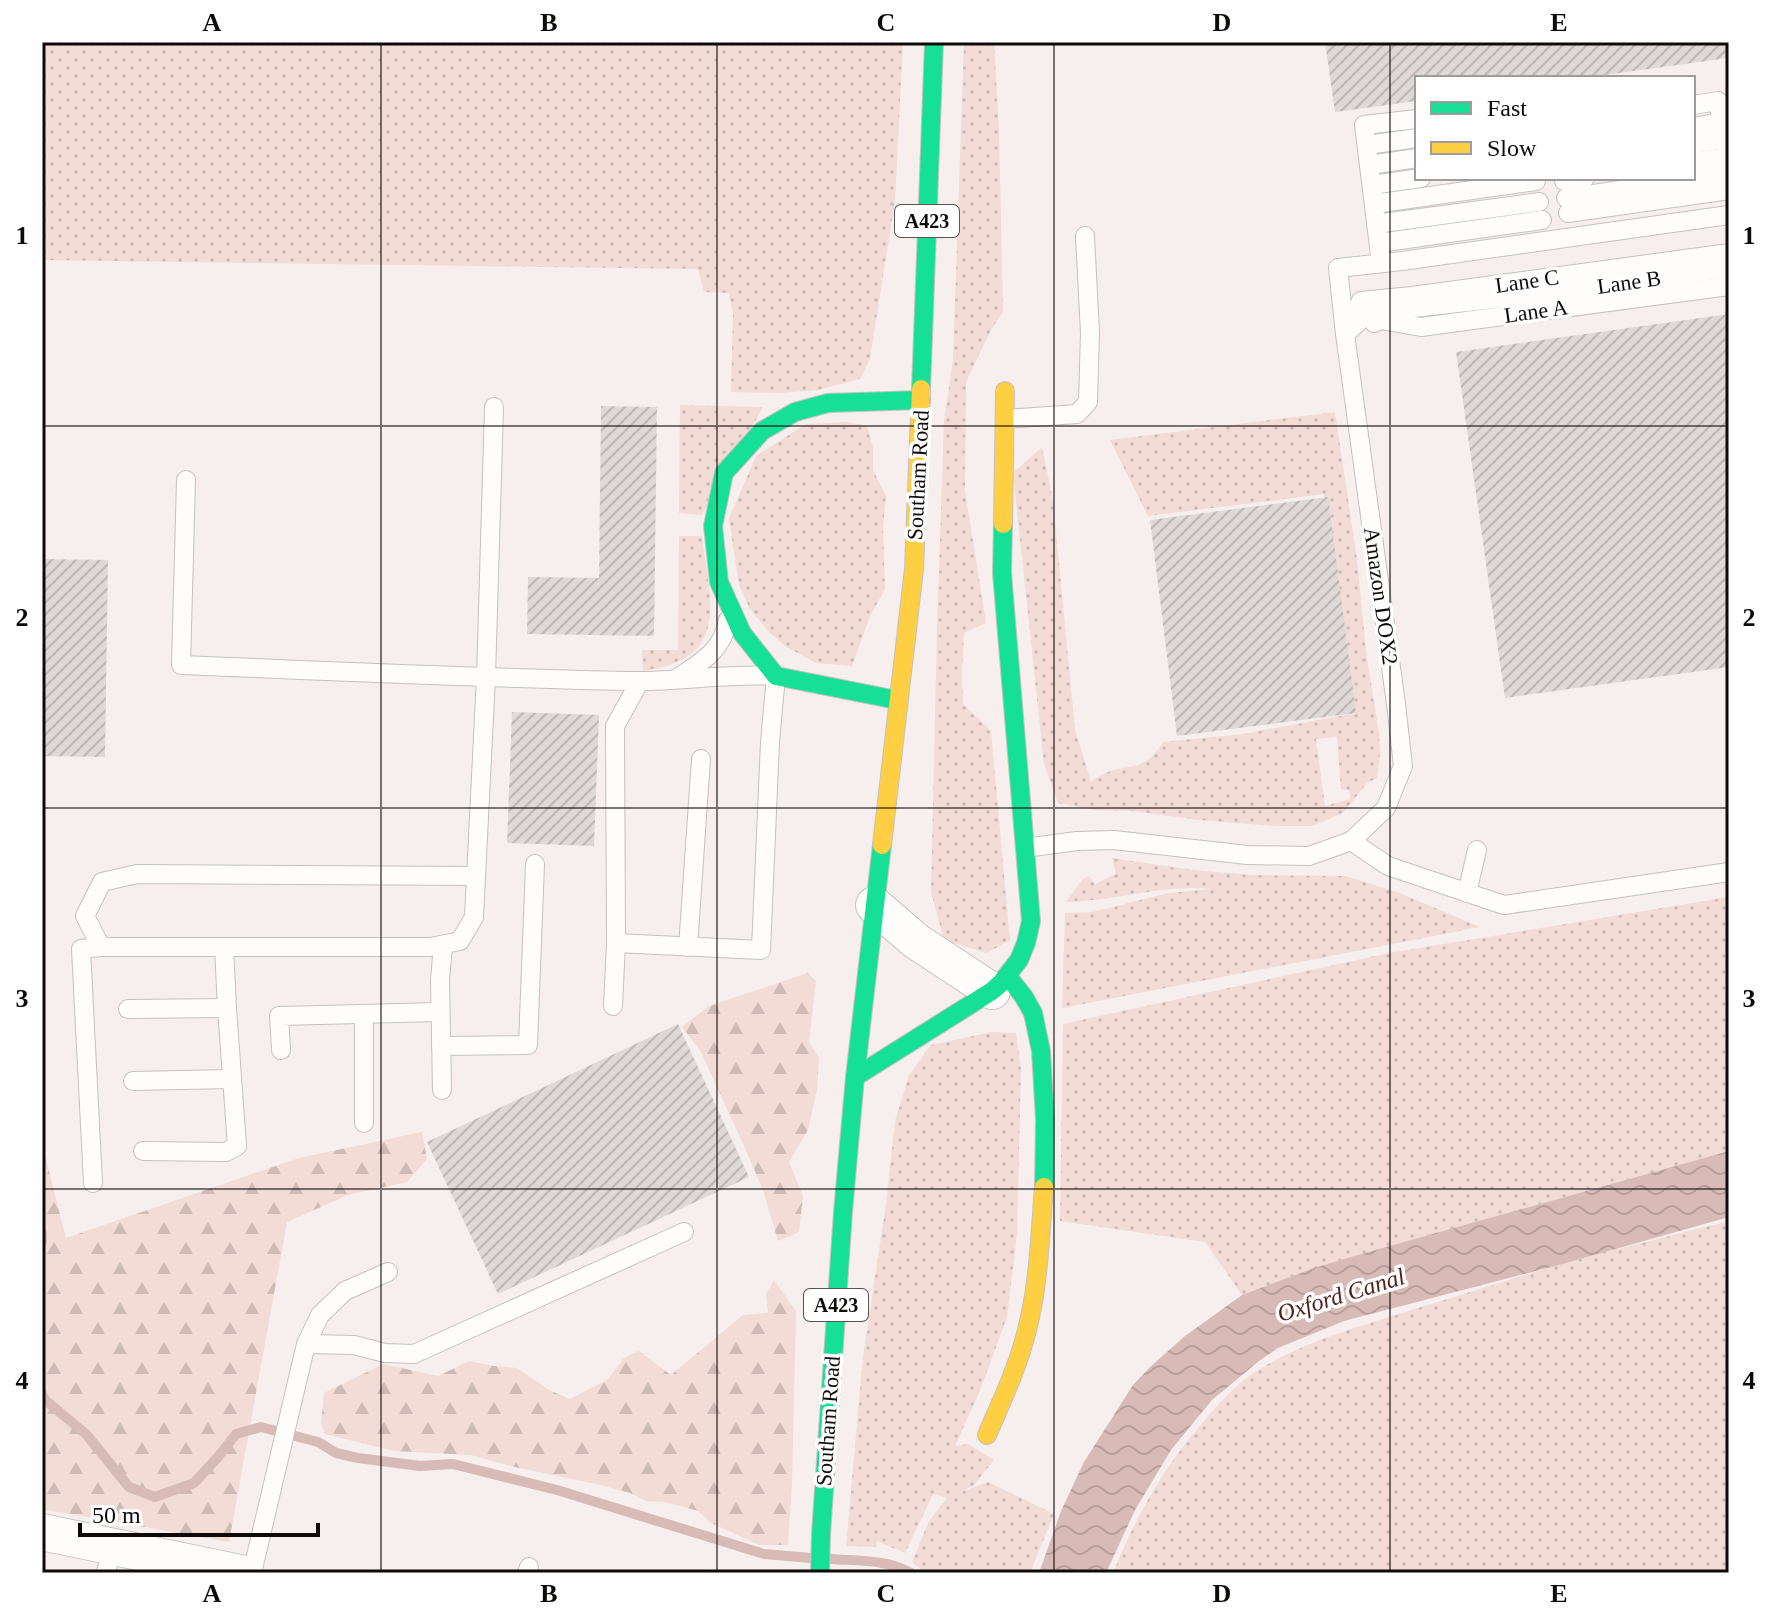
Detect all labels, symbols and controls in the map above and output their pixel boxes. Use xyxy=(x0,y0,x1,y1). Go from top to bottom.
text: A xyxy=(203,8,222,37)
text: B xyxy=(540,8,558,37)
text: C xyxy=(877,8,895,37)
text: D xyxy=(1213,8,1231,37)
text: E xyxy=(1550,8,1568,37)
legend xyxy=(1415,76,1695,180)
text: Fast xyxy=(1487,95,1527,121)
text: Slow xyxy=(1487,135,1537,161)
road number: A423 xyxy=(895,205,959,237)
text: 1 xyxy=(16,221,29,250)
text: 1 xyxy=(1743,221,1756,250)
street label: Lane C xyxy=(1493,264,1561,298)
street label: Lane B xyxy=(1595,265,1663,299)
street label: Lane A xyxy=(1502,294,1570,328)
street label: Southam Road xyxy=(902,409,934,541)
street label: Amazon DOX2 xyxy=(1359,526,1403,666)
text: 2 xyxy=(16,603,29,632)
text: 2 xyxy=(1743,603,1756,632)
text: 3 xyxy=(16,984,29,1013)
text: 3 xyxy=(1743,984,1756,1013)
water label: Oxford Canal xyxy=(1274,1263,1408,1327)
road number: A423 xyxy=(804,1289,868,1321)
street label: Southam Road xyxy=(811,1355,845,1487)
text: 4 xyxy=(16,1366,29,1395)
text: 4 xyxy=(1743,1366,1756,1395)
scale bar xyxy=(80,1487,318,1537)
text: 50 m xyxy=(92,1502,141,1528)
text: A xyxy=(203,1579,222,1608)
text: B xyxy=(540,1579,558,1608)
text: C xyxy=(877,1579,895,1608)
text: D xyxy=(1213,1579,1231,1608)
text: E xyxy=(1550,1579,1568,1608)

